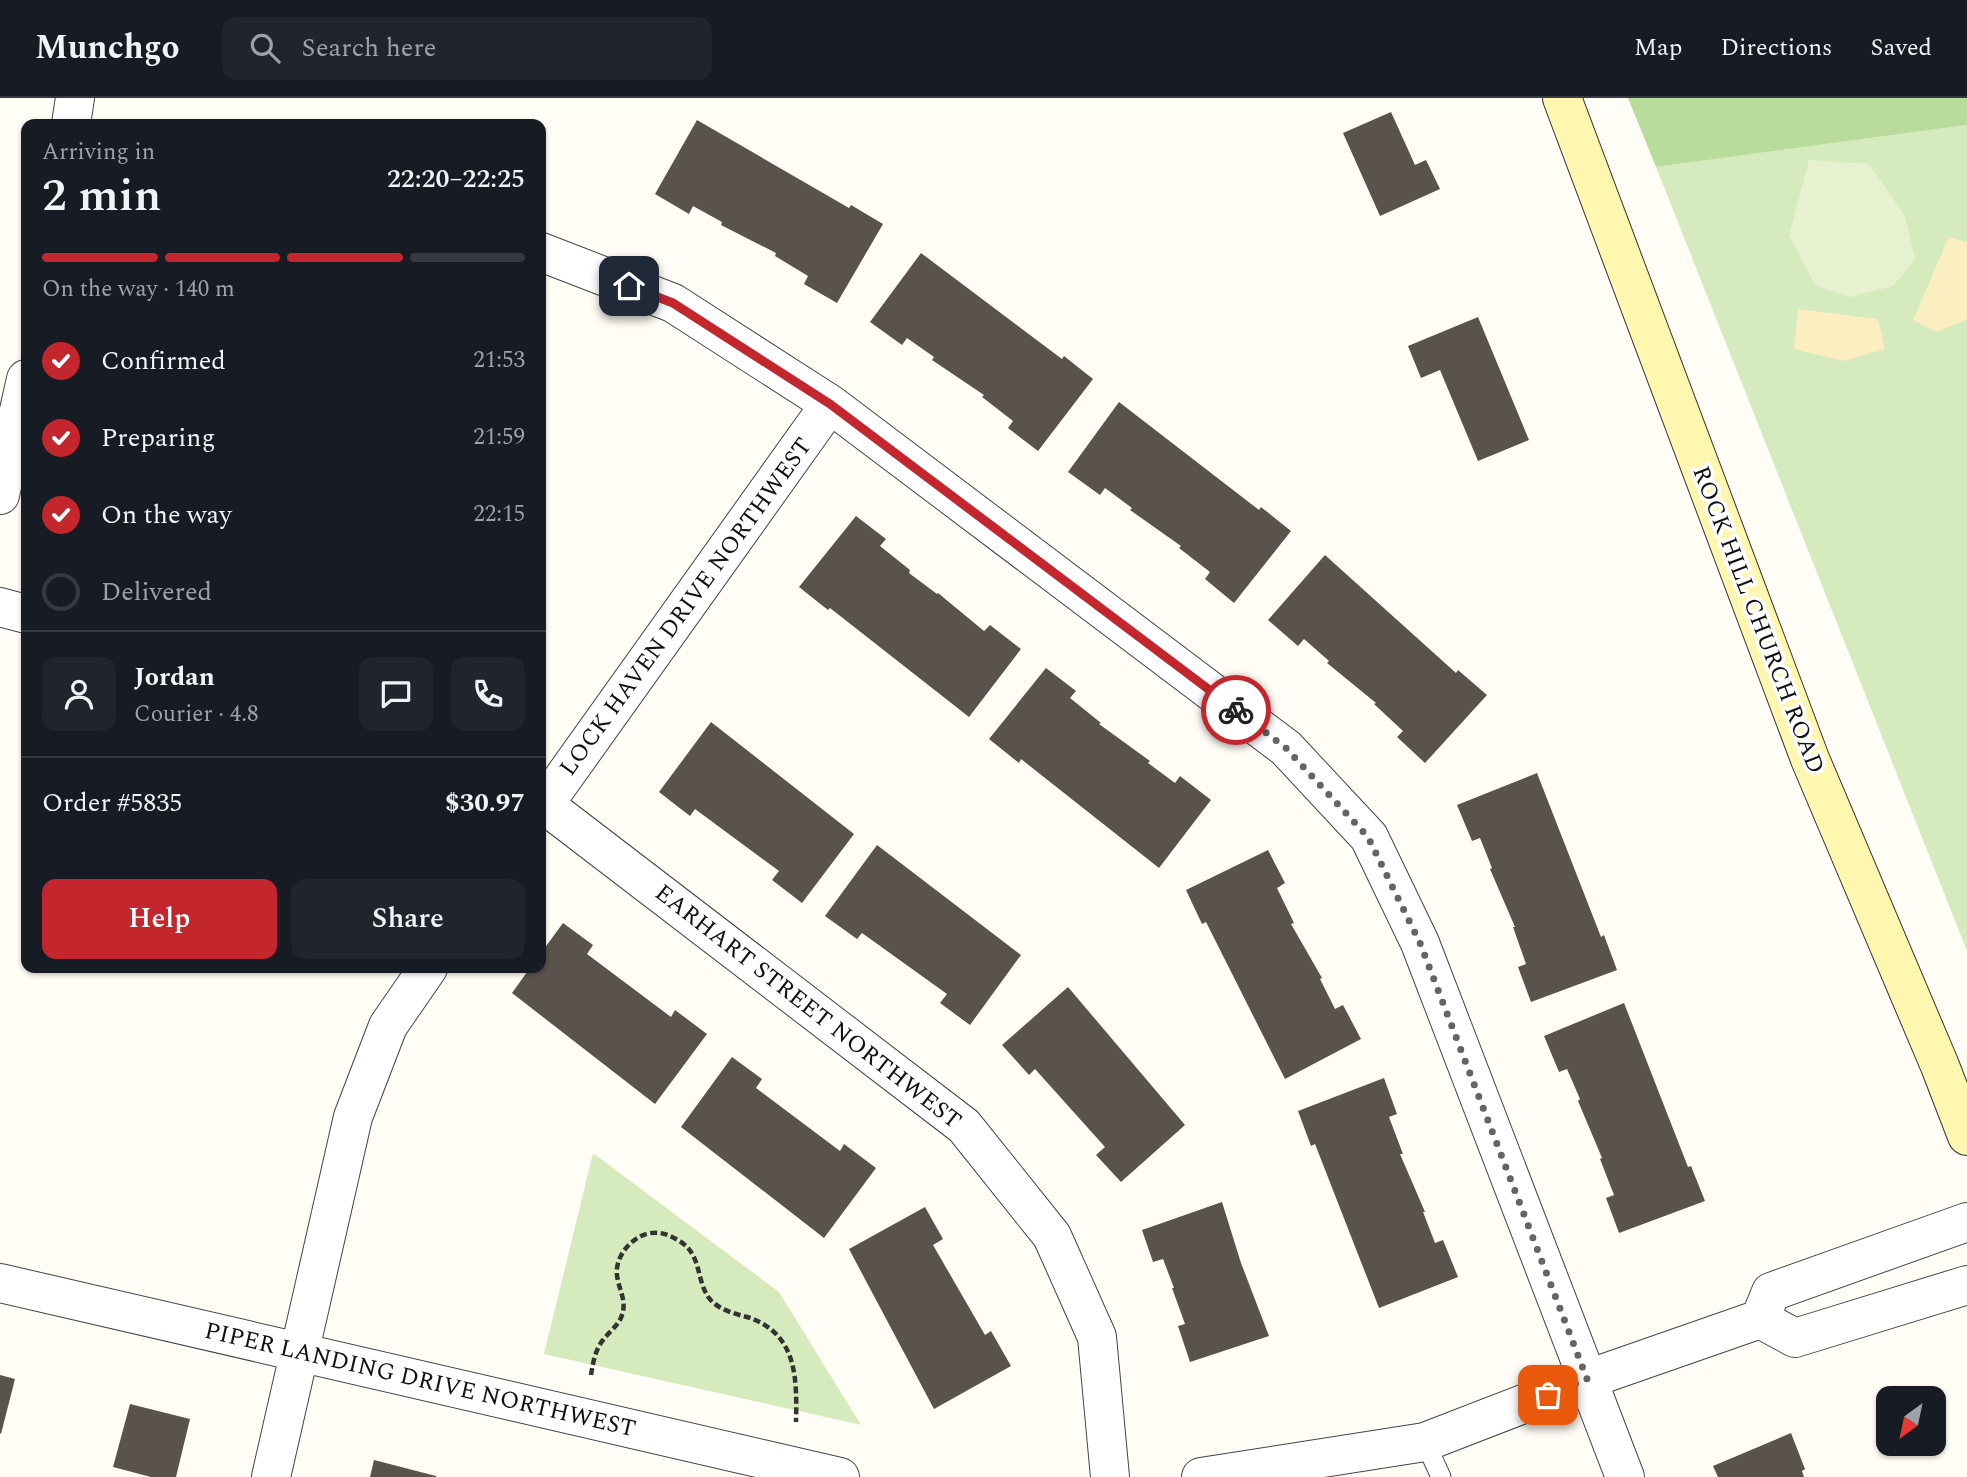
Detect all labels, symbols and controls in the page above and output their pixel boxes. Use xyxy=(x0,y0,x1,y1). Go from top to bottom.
search box xyxy=(222,17,712,80)
text: Munchgo xyxy=(35,23,180,73)
text: Search here xyxy=(302,28,436,68)
icon: search xyxy=(246,29,284,67)
text: Map xyxy=(1634,30,1682,66)
text: Directions xyxy=(1720,30,1832,66)
text: Saved xyxy=(1870,30,1932,66)
text: Arriving in xyxy=(42,135,155,170)
text: 22:20–22:25 xyxy=(387,159,525,199)
text: 2 min xyxy=(42,161,161,231)
pin xyxy=(599,256,659,316)
icon: home xyxy=(610,267,648,305)
text: On the way · 140 m xyxy=(42,272,235,307)
text: Confirmed xyxy=(101,341,226,381)
icon: check xyxy=(42,342,80,380)
text: 21:53 xyxy=(473,343,525,378)
text: Preparing xyxy=(101,418,215,458)
icon: check xyxy=(42,419,80,457)
text: 21:59 xyxy=(473,420,525,455)
street label: LOCK HAVEN DRIVE NORTHWEST xyxy=(551,430,821,784)
street label: ROCK HILL CHURCH ROAD xyxy=(1683,461,1833,779)
text: On the way xyxy=(101,495,232,535)
icon: check xyxy=(42,496,80,534)
text: 22:15 xyxy=(473,497,525,532)
text: Delivered xyxy=(101,572,212,612)
button: person xyxy=(42,657,116,731)
text: Jordan xyxy=(134,657,215,697)
button: chat xyxy=(359,657,433,731)
button: phone xyxy=(451,657,525,731)
courier xyxy=(1201,675,1271,745)
icon: bike xyxy=(1217,691,1255,729)
text: Courier · 4.8 xyxy=(134,697,259,732)
text: Order #5835 xyxy=(42,783,182,823)
text: $30.97 xyxy=(445,783,525,823)
street label: EARHART STREET NORTHWEST xyxy=(647,876,969,1138)
button: Help xyxy=(42,879,277,959)
button: Share xyxy=(291,879,525,959)
street label: PIPER LANDING DRIVE NORTHWEST xyxy=(201,1313,639,1447)
pin xyxy=(1518,1365,1578,1425)
icon: bag xyxy=(1529,1376,1567,1414)
north arrow xyxy=(1876,1386,1946,1456)
map controls xyxy=(1876,1386,1946,1456)

